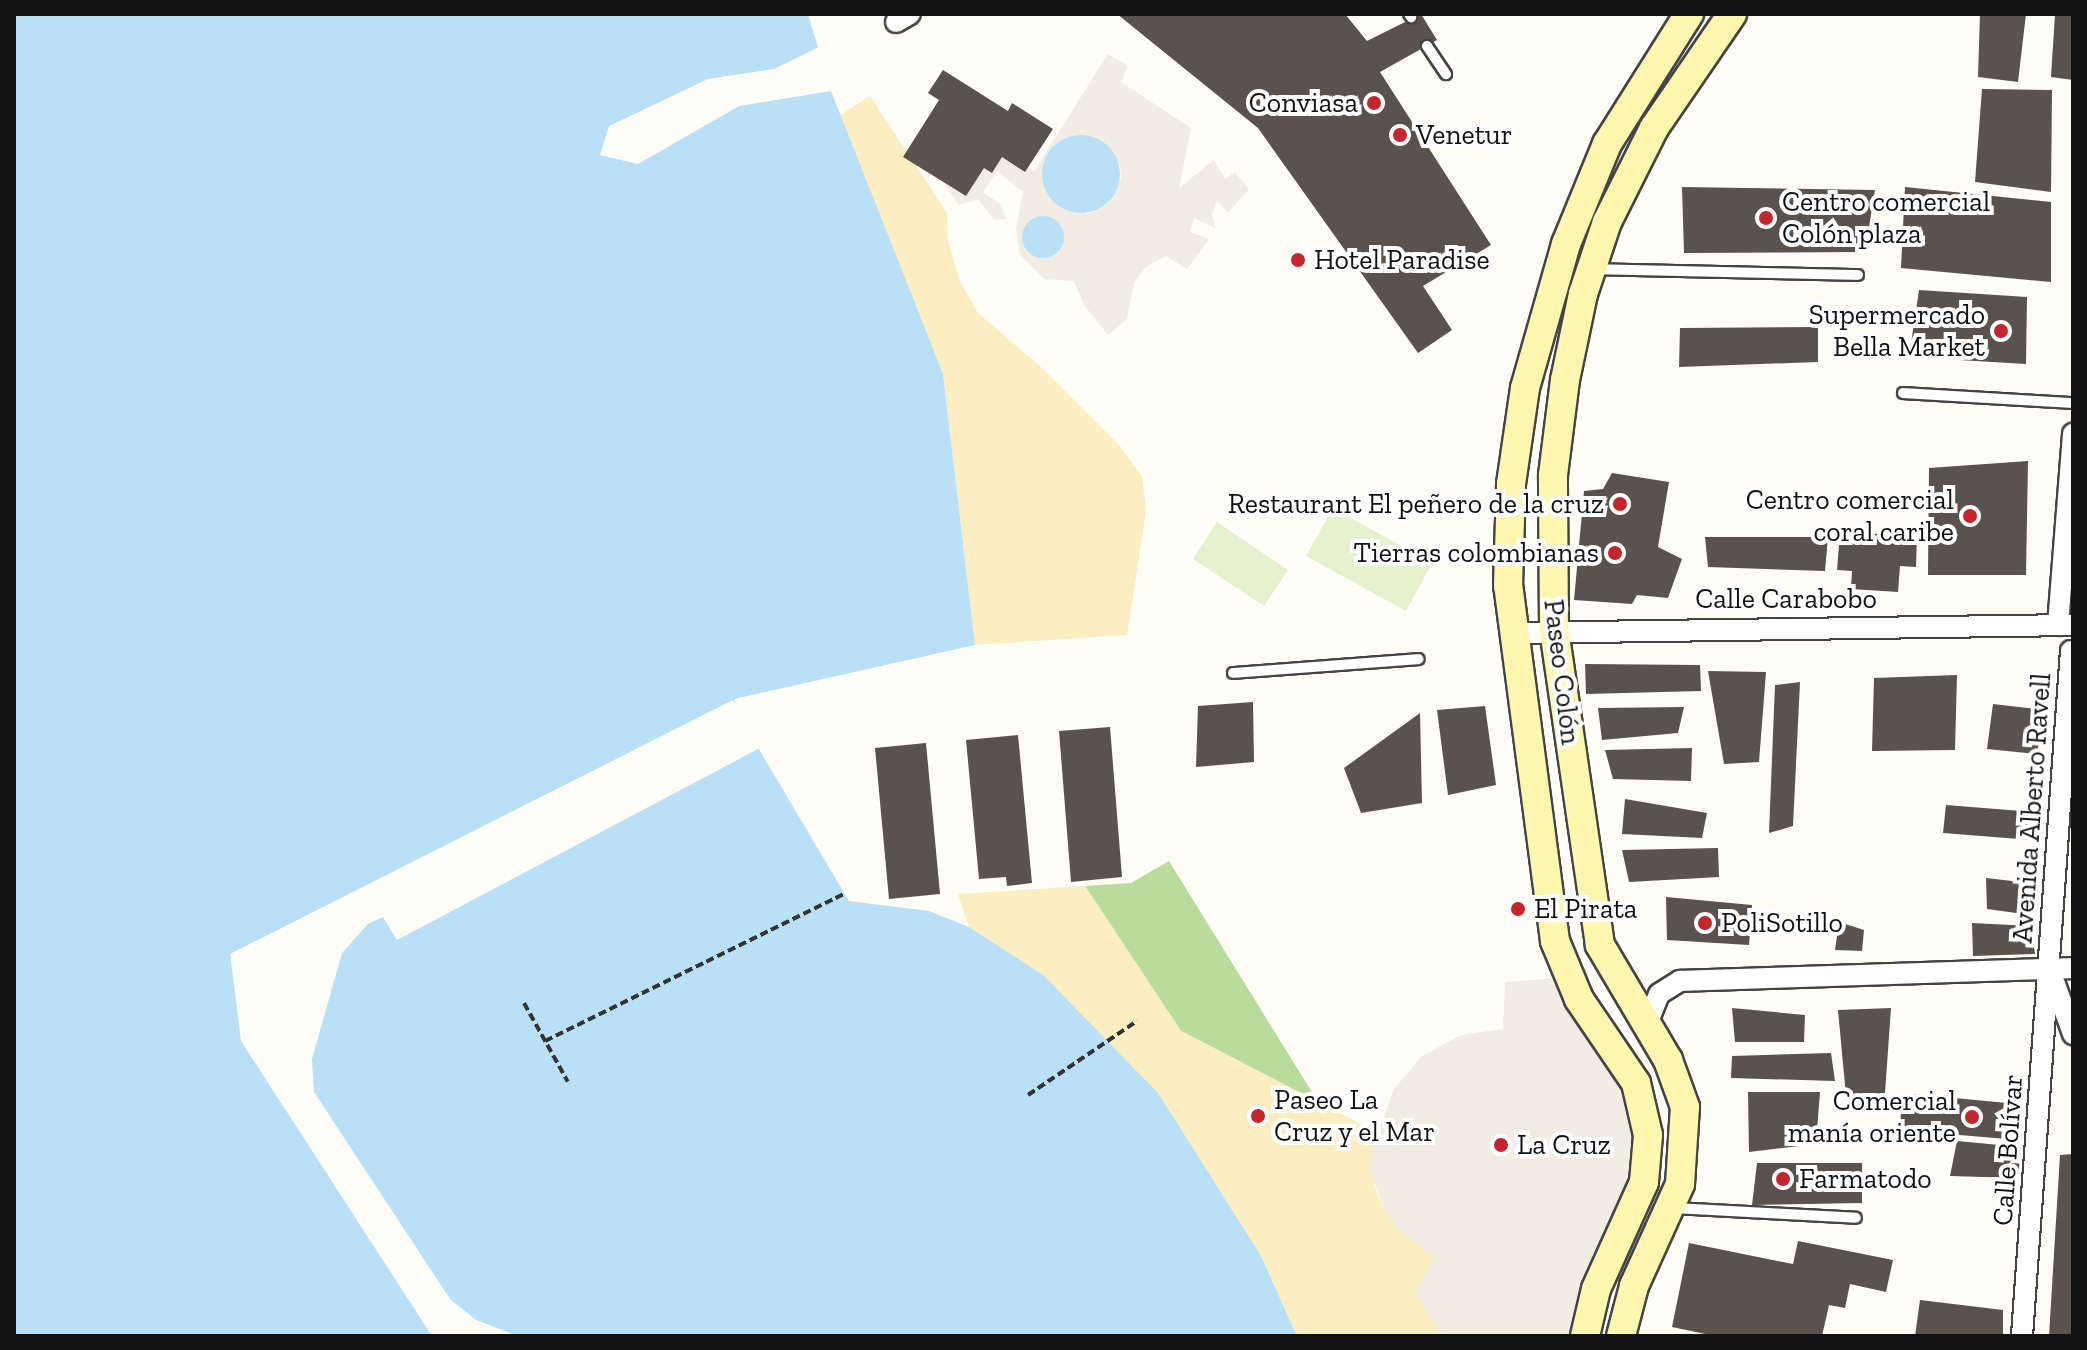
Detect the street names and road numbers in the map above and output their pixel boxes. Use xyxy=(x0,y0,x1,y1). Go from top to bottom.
street label: Calle Carabobo xyxy=(1695,582,1877,616)
street label: Paseo Colón xyxy=(1536,598,1588,746)
street label: Avenida Alberto Ravell xyxy=(2006,671,2058,945)
street label: Calle Bolívar xyxy=(1986,1073,2030,1227)

